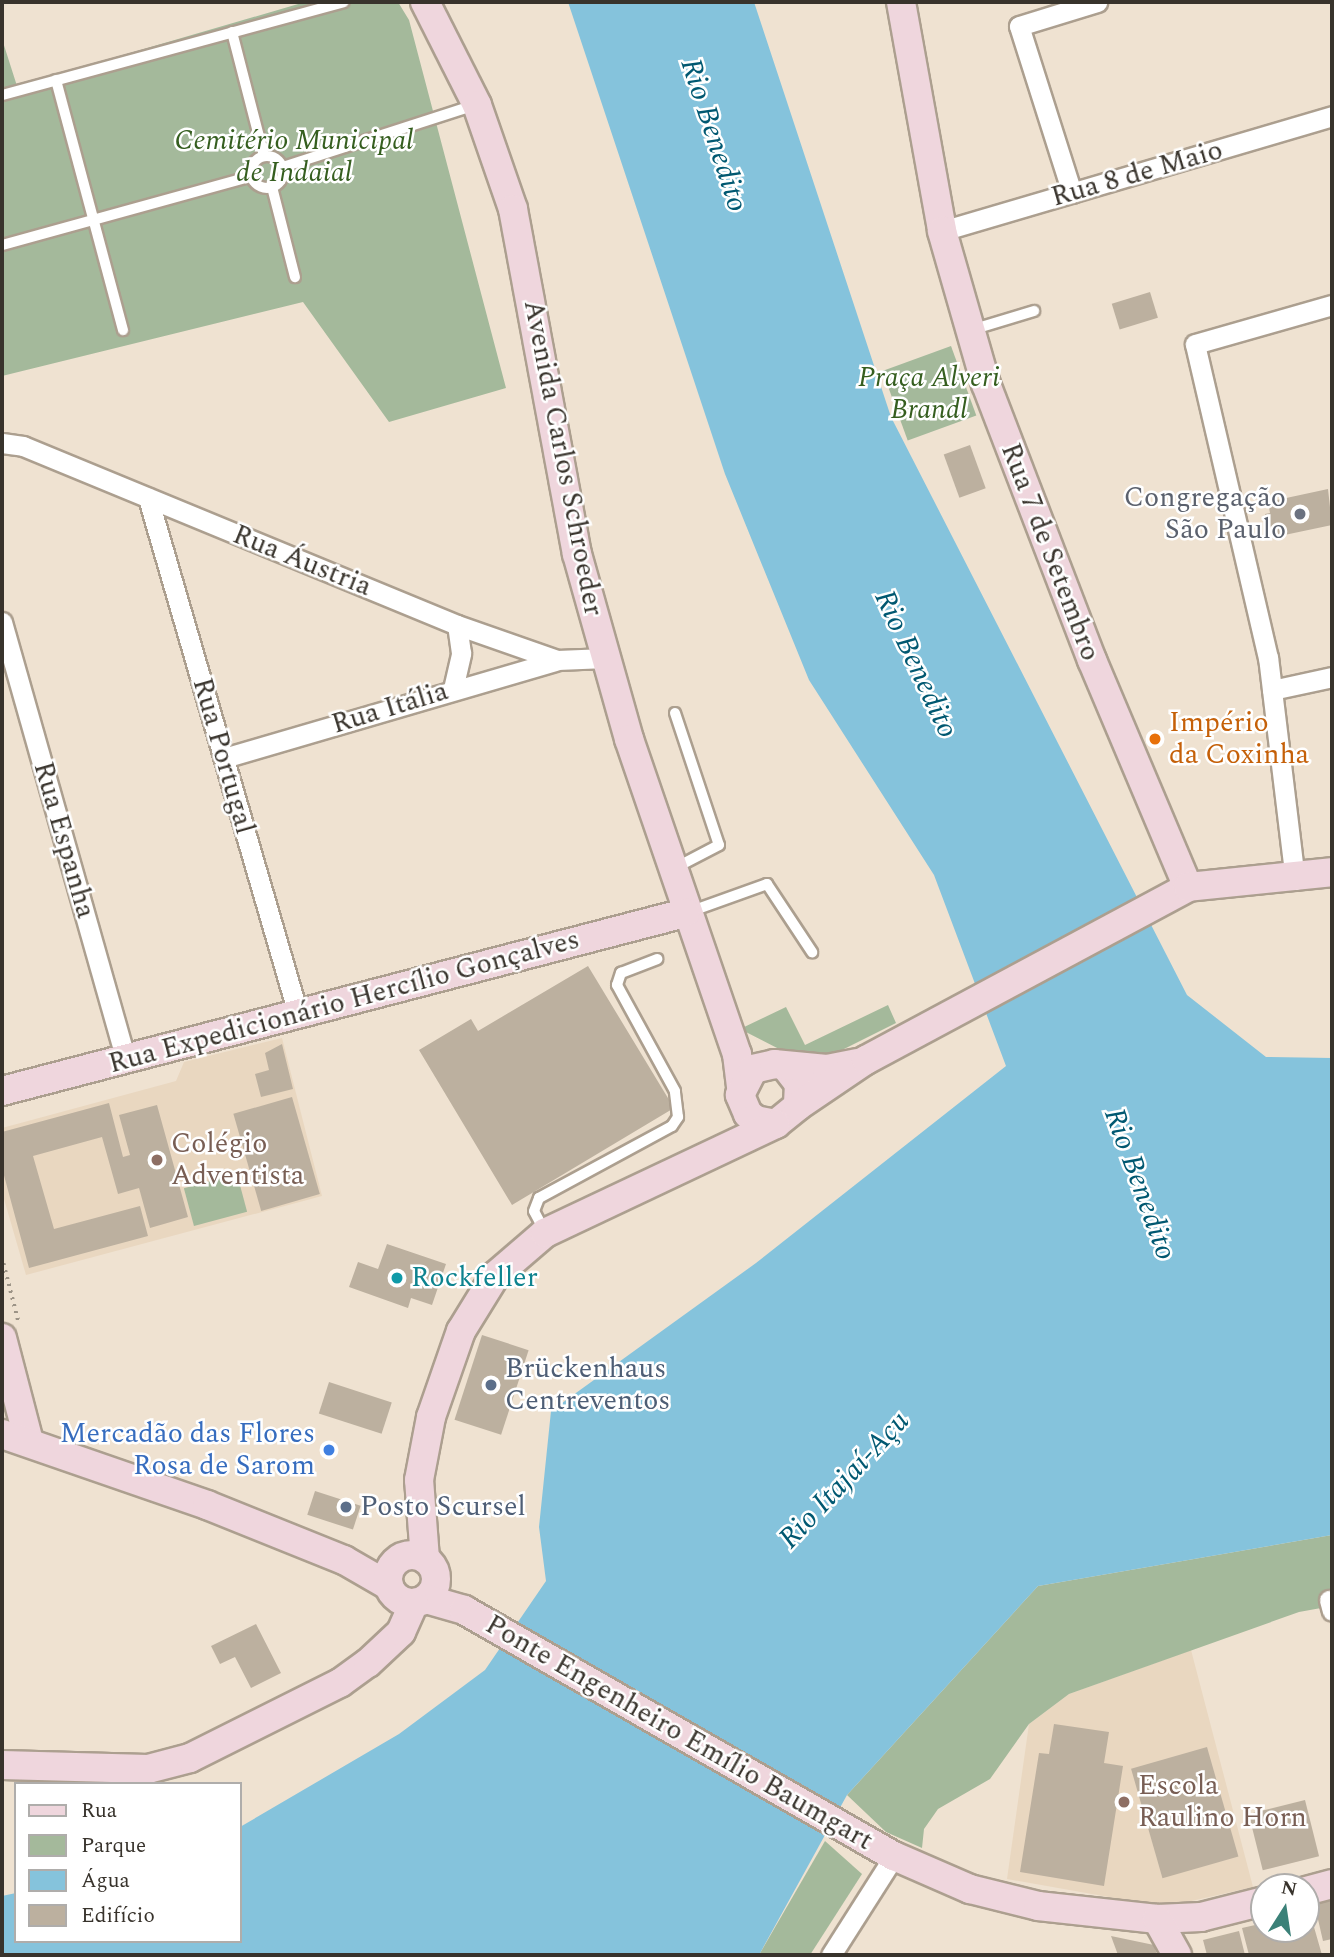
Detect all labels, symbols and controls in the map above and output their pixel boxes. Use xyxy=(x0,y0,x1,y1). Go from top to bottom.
water label: Rio Benedito xyxy=(672,54,756,216)
park label: Cemitério Municipal de Indaial xyxy=(175,124,413,190)
street label: Rua 8 de Maio xyxy=(1048,134,1226,214)
street label: Avenida Carlos Schroeder xyxy=(516,297,610,619)
park label: Praça Alveri Brandl xyxy=(858,361,1000,427)
street label: Rua 7 de Setembro xyxy=(993,438,1107,666)
place label: Congregação São Paulo xyxy=(1124,481,1286,547)
marker: Congregação São Paulo xyxy=(1292,506,1308,522)
street label: Rua Áustria xyxy=(228,518,376,604)
water label: Rio Benedito xyxy=(866,584,966,744)
street label: Rua Portugal xyxy=(185,674,261,838)
street label: Rua Itália xyxy=(328,674,452,742)
place label: Império da Coxinha xyxy=(1169,706,1309,772)
marker: Império da Coxinha xyxy=(1147,731,1163,747)
street label: Rua Espanha xyxy=(26,758,102,922)
street label: Rua Expedicionário Hercílio Gonçalves xyxy=(105,923,583,1081)
water label: Rio Benedito xyxy=(1096,1103,1184,1265)
place label: Colégio Adventista xyxy=(171,1127,304,1193)
marker: Colégio Adventista xyxy=(149,1152,165,1168)
place label: Rockfeller xyxy=(411,1261,538,1295)
marker: Rockfeller xyxy=(389,1270,405,1286)
place label: Brückenhaus Centreventos xyxy=(505,1352,670,1418)
marker: Brückenhaus Centreventos xyxy=(483,1377,499,1393)
water label: Rio Itajaí-Açu xyxy=(771,1404,917,1556)
place label: Mercadão das Flores Rosa de Sarom xyxy=(60,1417,315,1483)
marker: Mercadão das Flores Rosa de Sarom xyxy=(321,1442,337,1458)
place label: Posto Scursel xyxy=(360,1490,526,1524)
marker: Posto Scursel xyxy=(338,1499,354,1515)
street label: Ponte Engenheiro Emílio Baumgart xyxy=(479,1608,879,1858)
place label: Escola Raulino Horn xyxy=(1138,1769,1307,1835)
legend xyxy=(14,1782,242,1943)
marker: Escola Raulino Horn xyxy=(1116,1794,1132,1810)
text: Rua xyxy=(81,1795,117,1827)
text: Parque xyxy=(81,1830,146,1862)
text: Água xyxy=(81,1865,130,1897)
north arrow xyxy=(1250,1873,1320,1943)
text: N xyxy=(1278,1873,1300,1905)
text: Edifício xyxy=(81,1900,155,1932)

